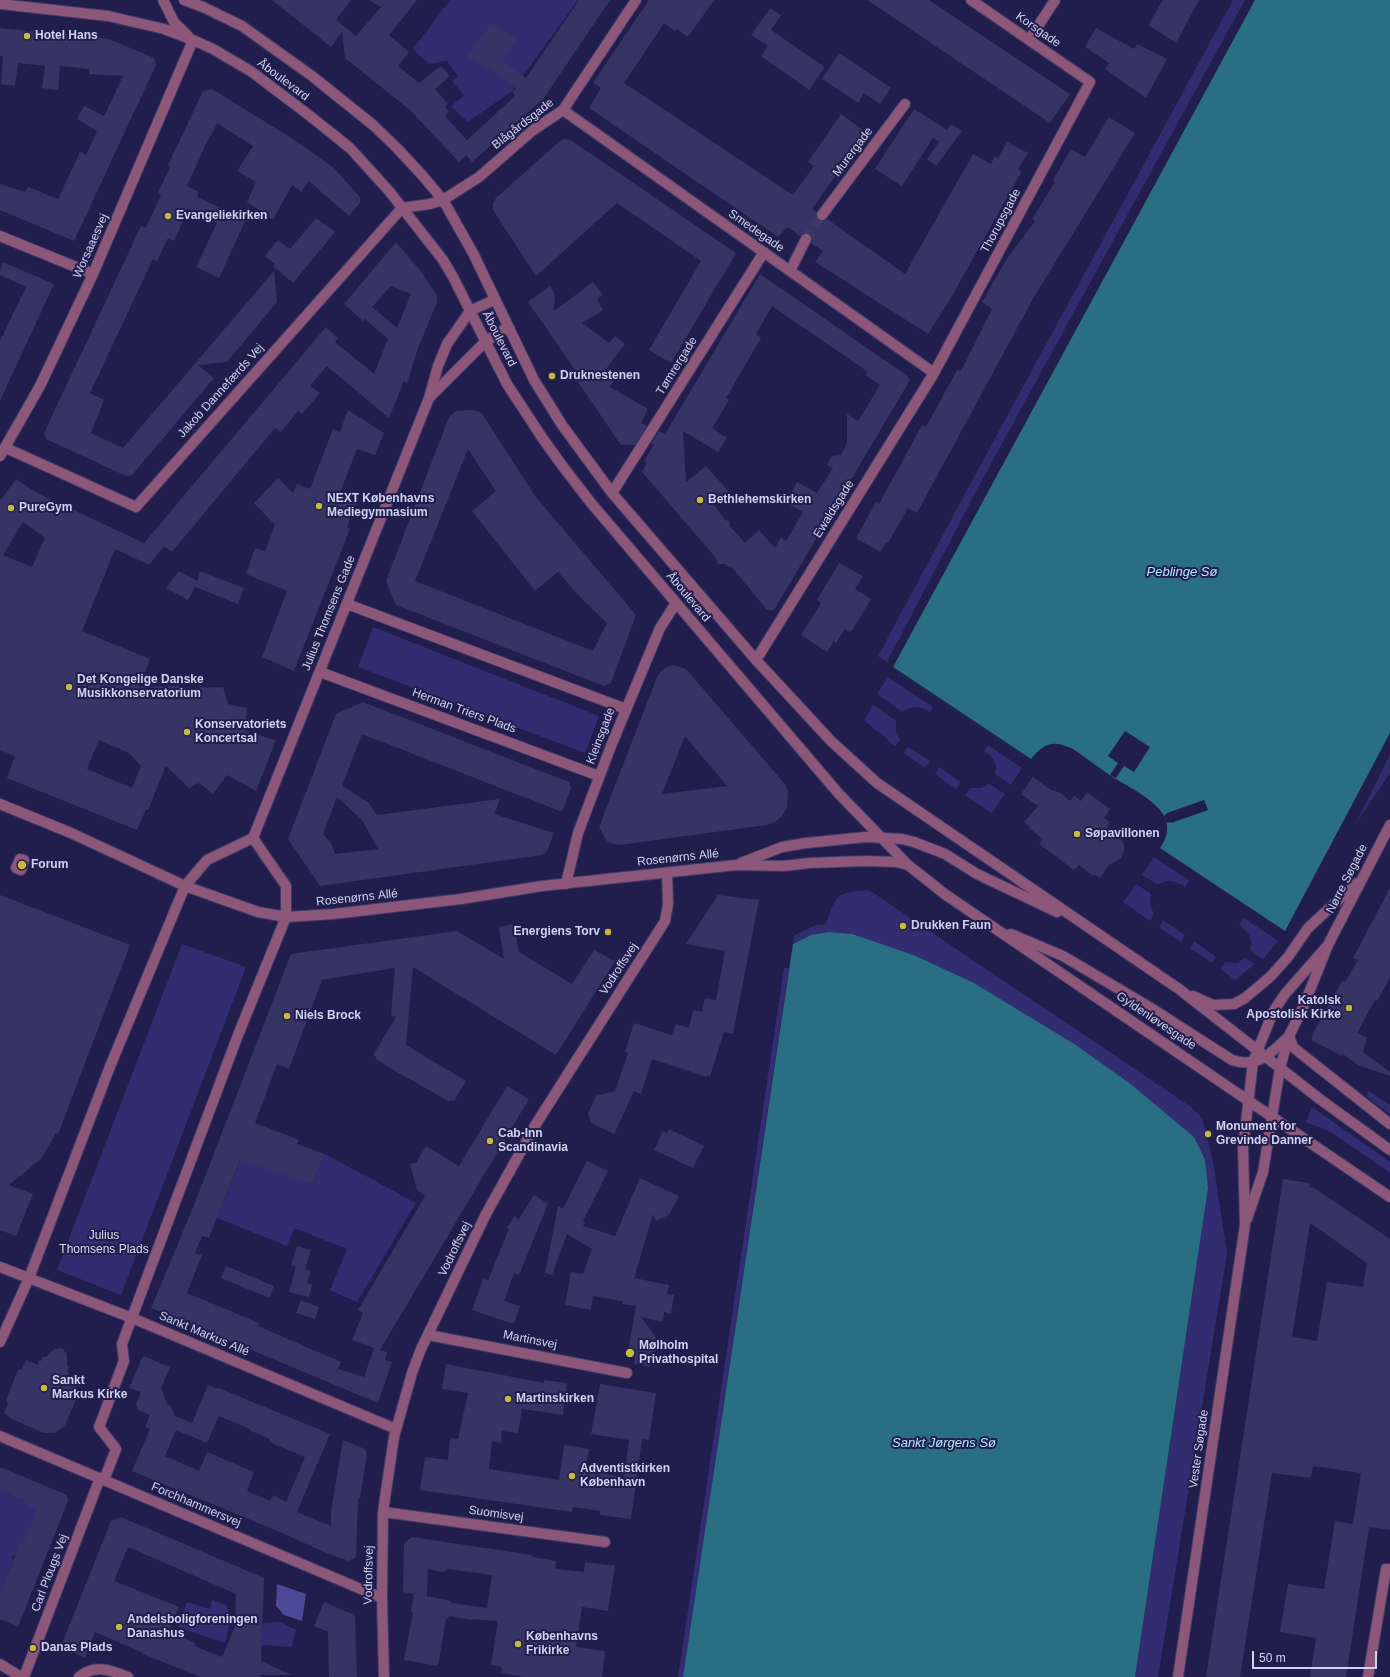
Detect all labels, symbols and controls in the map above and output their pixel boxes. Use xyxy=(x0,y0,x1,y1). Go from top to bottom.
street label: Korsgade xyxy=(1013,9,1063,51)
place label: Hotel Hans xyxy=(35,29,98,43)
marker: Hotel Hans xyxy=(22,31,32,41)
street label: Åboulevard xyxy=(254,56,312,104)
street label: Blågårdsgade xyxy=(489,96,557,152)
street label: Murergade xyxy=(830,124,876,180)
street label: Thorupsgade xyxy=(978,186,1024,256)
street label: Smedegade xyxy=(725,207,787,255)
place label: Evangeliekirken xyxy=(176,209,267,223)
street label: Worsaaesvej xyxy=(70,211,112,281)
marker: Evangeliekirken xyxy=(163,211,173,221)
street label: Åboulevard xyxy=(479,309,519,369)
street label: Tømrergade xyxy=(653,334,701,398)
street label: Jakob Dannefærds Vej xyxy=(175,341,267,441)
place label: Druknestenen xyxy=(560,369,640,383)
marker: Druknestenen xyxy=(547,371,557,381)
street label: Ewaldsgade xyxy=(811,477,857,541)
place label: NEXT Københavns Mediegymnasium xyxy=(327,492,434,520)
place label: Bethlehemskirken xyxy=(708,493,811,507)
marker: Bethlehemskirken xyxy=(695,495,705,505)
place label: PureGym xyxy=(19,501,72,515)
marker: NEXT Københavns Mediegymnasium xyxy=(314,501,324,511)
marker: PureGym xyxy=(6,503,16,513)
street label: Julius Thomsens Gade xyxy=(299,553,359,673)
water label: Peblinge Sø xyxy=(1147,564,1217,580)
street label: Åboulevard xyxy=(663,569,713,625)
place label: Det Kongelige Danske Musikkonservatorium xyxy=(77,673,204,701)
marker: Det Kongelige Danske Musikkonservatorium xyxy=(64,682,74,692)
street label: Herman Triers Plads xyxy=(410,685,518,737)
street label: Kleinsgade xyxy=(584,706,618,766)
place label: Konservatoriets Koncertsal xyxy=(195,718,286,746)
marker: Konservatoriets Koncertsal xyxy=(182,727,192,737)
place label: Søpavillonen xyxy=(1085,827,1160,841)
marker: Søpavillonen xyxy=(1072,829,1082,839)
street label: Nørre Søgade xyxy=(1323,842,1371,916)
street label: Rosenørns Allé xyxy=(636,847,720,869)
place label: Forum xyxy=(31,858,68,872)
marker: Forum xyxy=(16,859,28,871)
street label: Rosenørns Allé xyxy=(315,887,399,909)
place label: Drukken Faun xyxy=(911,919,991,933)
marker: Drukken Faun xyxy=(898,921,908,931)
place label: Energiens Torv xyxy=(514,925,600,939)
marker: Energiens Torv xyxy=(603,927,613,937)
street label: Vodroffsvej xyxy=(597,940,641,998)
street label: Gyldenløvesgade xyxy=(1113,989,1199,1053)
place label: Katolsk Apostolisk Kirke xyxy=(1246,994,1341,1022)
marker: Katolsk Apostolisk Kirke xyxy=(1344,1003,1354,1013)
place label: Niels Brock xyxy=(295,1009,361,1023)
marker: Niels Brock xyxy=(282,1011,292,1021)
place label: Monument for Grevinde Danner xyxy=(1216,1120,1313,1148)
place label: Cab-Inn Scandinavia xyxy=(498,1127,568,1155)
marker: Monument for Grevinde Danner xyxy=(1203,1129,1213,1139)
marker: Cab-Inn Scandinavia xyxy=(485,1136,495,1146)
street label: Vodroffsvej xyxy=(436,1219,474,1279)
park label: Julius Thomsens Plads xyxy=(59,1229,149,1257)
street label: Sankt Markus Allé xyxy=(157,1308,251,1360)
street label: Martinsvej xyxy=(502,1328,558,1352)
place label: Mølholm Privathospital xyxy=(639,1339,718,1367)
marker: Mølholm Privathospital xyxy=(624,1347,636,1359)
place label: Sankt Markus Kirke xyxy=(52,1374,127,1402)
marker: Sankt Markus Kirke xyxy=(39,1383,49,1393)
place label: Martinskirken xyxy=(516,1392,594,1406)
marker: Martinskirken xyxy=(503,1394,513,1404)
street label: Vester Søgade xyxy=(1186,1409,1212,1489)
water label: Sankt Jørgens Sø xyxy=(892,1435,996,1451)
place label: Adventistkirken København xyxy=(580,1462,670,1490)
marker: Adventistkirken København xyxy=(567,1471,577,1481)
street label: Forchhammersvej xyxy=(149,1480,243,1530)
street label: Suomisvej xyxy=(468,1503,524,1525)
street label: Carl Plougs Vej xyxy=(29,1532,71,1614)
street label: Vodroffsvej xyxy=(361,1545,377,1605)
place label: Andelsboligforeningen Danashus xyxy=(127,1613,258,1641)
marker: Andelsboligforeningen Danashus xyxy=(114,1622,124,1632)
place label: Københavns Frikirke xyxy=(526,1630,598,1658)
marker: Københavns Frikirke xyxy=(513,1639,523,1649)
place label: Danas Plads xyxy=(41,1641,112,1655)
marker: Danas Plads xyxy=(28,1643,38,1653)
scale bar xyxy=(1254,1643,1379,1669)
text: 50 m xyxy=(1259,1651,1286,1665)

